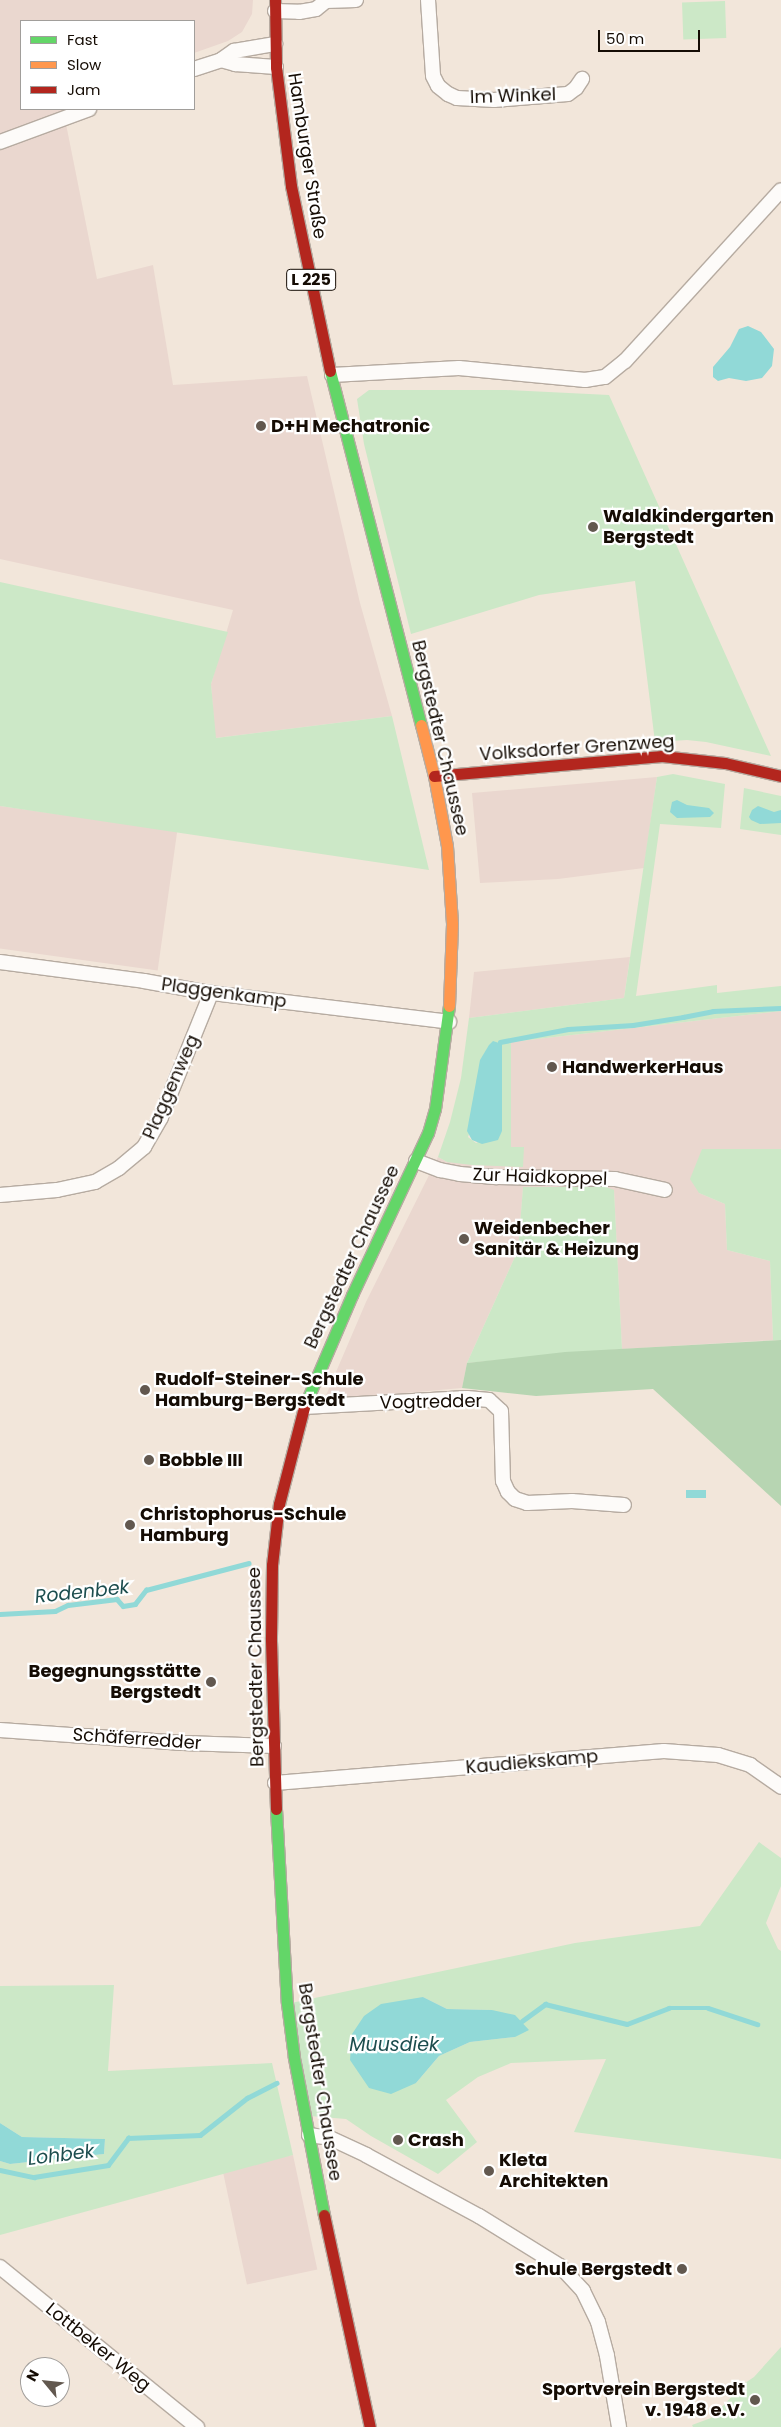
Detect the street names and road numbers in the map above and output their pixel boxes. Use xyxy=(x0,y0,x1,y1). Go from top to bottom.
street label: Hamburger Straße xyxy=(283,71,331,241)
street label: Im Winkel xyxy=(470,84,556,108)
road number: L 225 xyxy=(286,266,336,294)
street label: Bergstedter Chaussee xyxy=(407,638,473,838)
street label: Volksdorfer Grenzweg xyxy=(479,730,675,766)
street label: Plaggenkamp xyxy=(160,974,288,1012)
street label: Plaggenweg xyxy=(138,1031,204,1143)
street label: Bergstedter Chaussee xyxy=(300,1162,404,1352)
street label: Zur Haidkoppel xyxy=(472,1164,608,1190)
street label: Vogtredder xyxy=(380,1390,482,1414)
street label: Bergstedter Chaussee xyxy=(243,1567,269,1767)
street label: Schäferredder xyxy=(72,1724,202,1754)
street label: Kaudiekskamp xyxy=(465,1745,599,1779)
street label: Bergstedter Chaussee xyxy=(294,1982,346,2182)
street label: Lottbeker Weg xyxy=(41,2298,155,2396)

